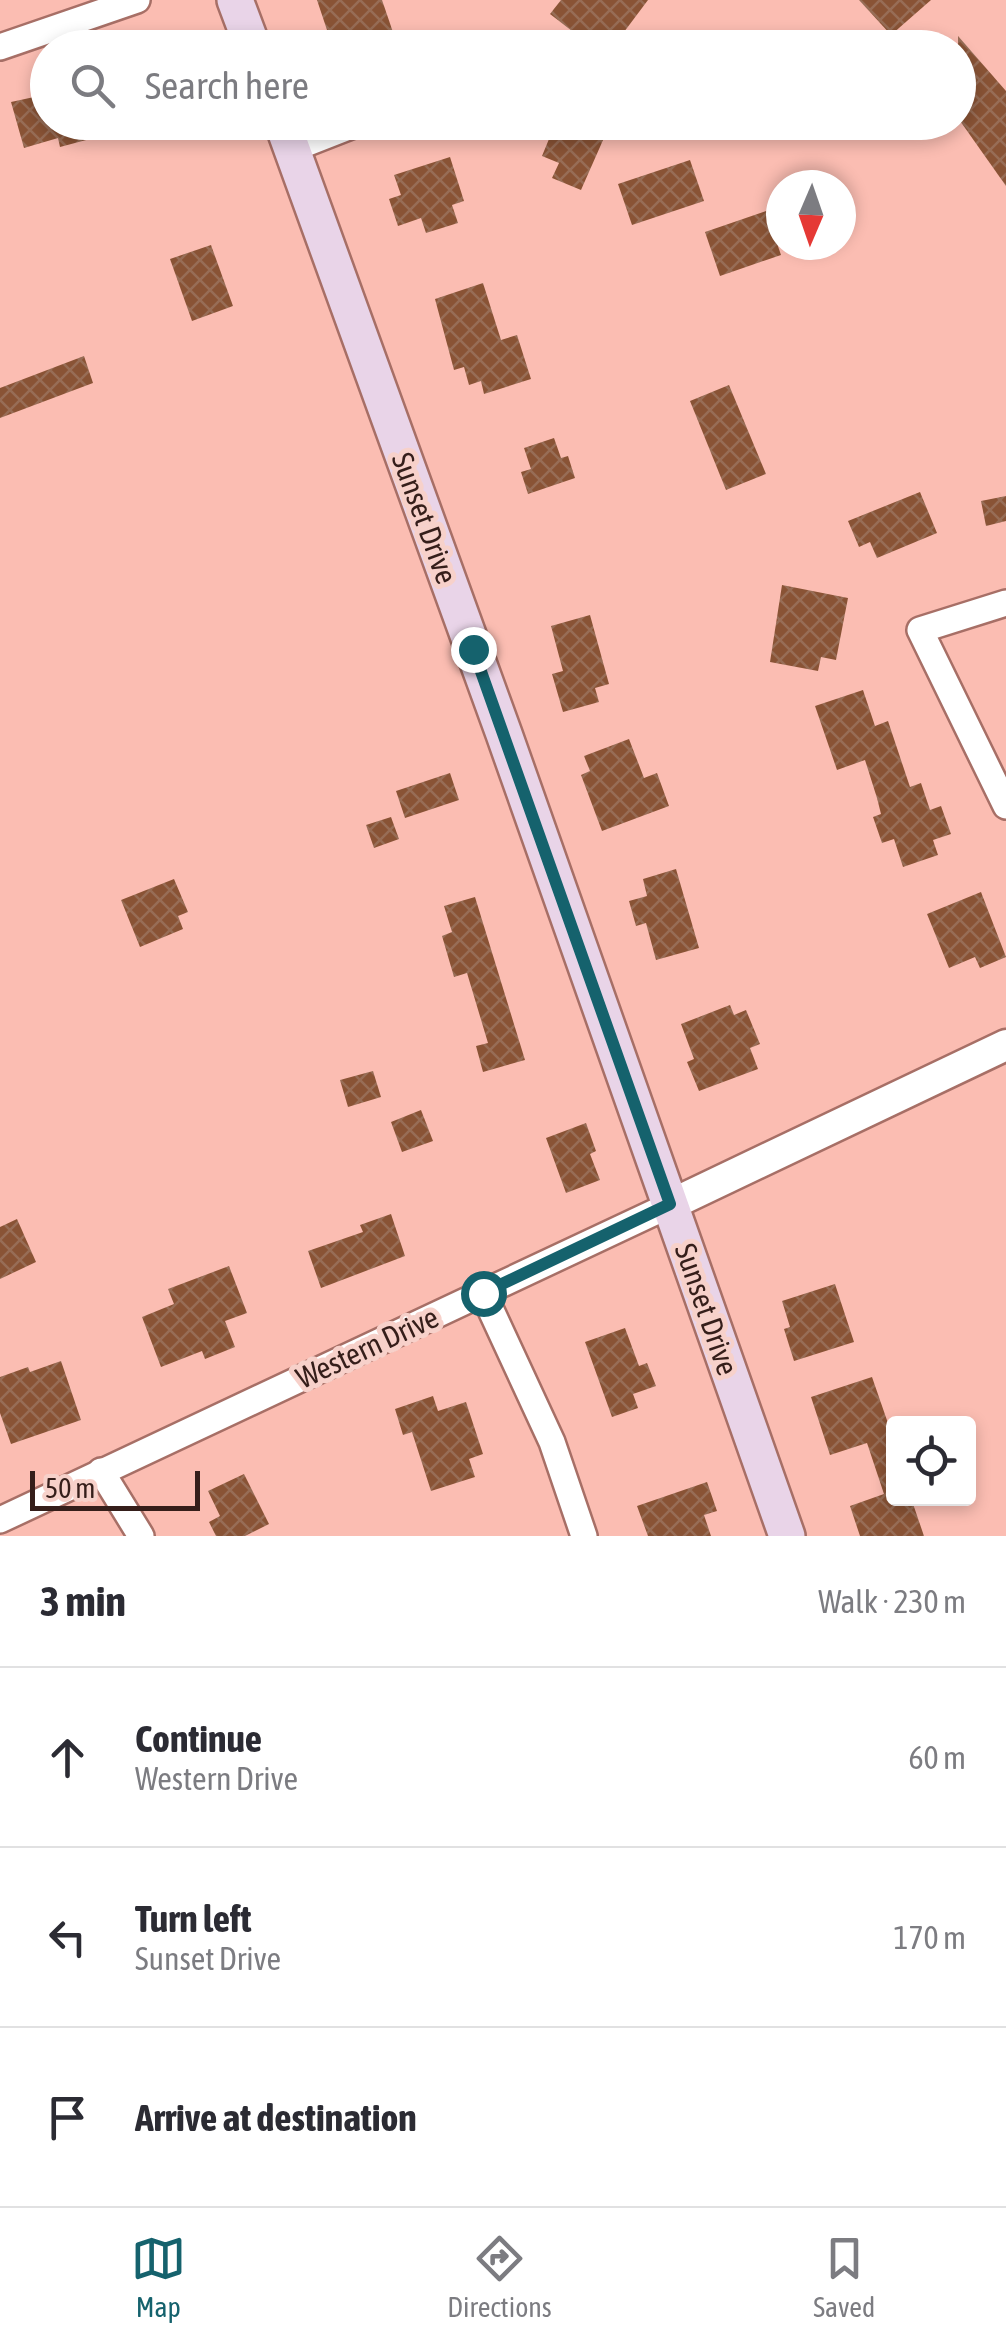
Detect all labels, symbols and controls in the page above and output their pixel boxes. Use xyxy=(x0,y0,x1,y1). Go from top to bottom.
search box xyxy=(30,30,976,140)
icon: search xyxy=(65,58,120,113)
text: Search here xyxy=(145,64,309,107)
north arrow xyxy=(766,170,856,260)
street label: Sunset Drive xyxy=(386,448,464,588)
route end xyxy=(451,627,497,673)
street label: Sunset Drive xyxy=(669,1239,745,1379)
route start xyxy=(461,1271,507,1317)
street label: Western Drive xyxy=(291,1299,443,1395)
map controls xyxy=(886,1416,976,1506)
button: locate xyxy=(886,1416,976,1506)
scale bar xyxy=(30,1466,200,1510)
text: 50 m xyxy=(45,1472,95,1504)
text: 3 min xyxy=(40,1577,126,1625)
text: Walk · 230 m xyxy=(818,1583,966,1620)
text: Continue xyxy=(135,1717,262,1760)
icon: ahead xyxy=(40,1730,95,1785)
text: 60 m xyxy=(908,1739,966,1776)
text: Western Drive xyxy=(135,1760,298,1797)
text: Turn left xyxy=(135,1897,251,1940)
icon: left xyxy=(40,1910,95,1965)
text: 170 m xyxy=(893,1919,966,1956)
text: Sunset Drive xyxy=(135,1940,281,1977)
icon: arrive xyxy=(40,2090,95,2145)
text: Arrive at destination xyxy=(135,2096,417,2139)
tab: Map xyxy=(131,2231,186,2323)
tab: Directions xyxy=(447,2231,552,2323)
tab: Saved xyxy=(813,2231,875,2323)

